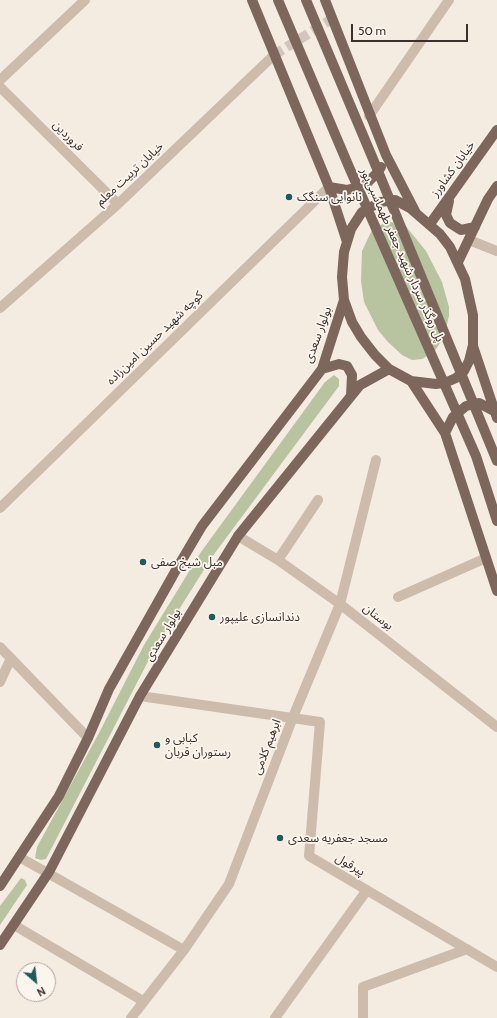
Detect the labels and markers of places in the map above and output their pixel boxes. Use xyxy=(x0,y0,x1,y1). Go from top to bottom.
place label: نانوایی سنگک xyxy=(297,190,362,204)
marker: نانوایی سنگک xyxy=(284,192,294,202)
place label: مبل شیخ صفی xyxy=(151,555,223,569)
marker: مبل شیخ صفی xyxy=(138,557,148,567)
place label: دندانسازی علیپور xyxy=(220,610,300,624)
marker: دندانسازی علیپور xyxy=(207,612,217,622)
place label: کبابی و رستوران قربان xyxy=(165,731,231,759)
marker: کبابی و رستوران قربان xyxy=(152,740,162,750)
place label: مسجد جعفریه سعدی xyxy=(288,831,388,845)
marker: مسجد جعفریه سعدی xyxy=(275,833,285,843)

